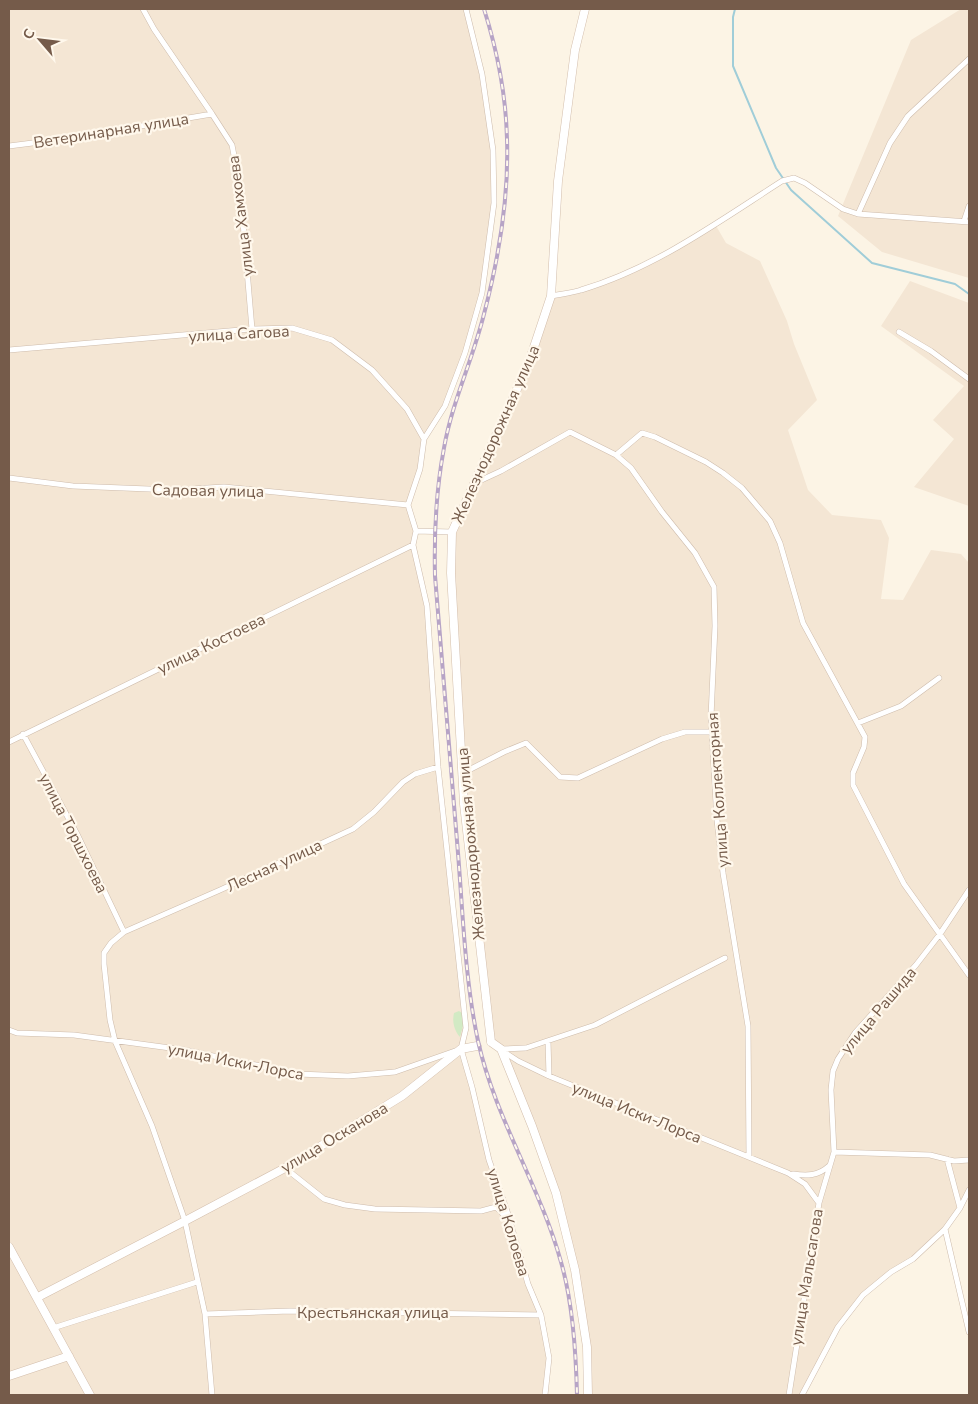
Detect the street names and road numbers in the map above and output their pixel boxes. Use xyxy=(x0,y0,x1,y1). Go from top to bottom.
street label: Ветеринарная улица xyxy=(32,108,190,154)
street label: улица Хамхоева xyxy=(223,154,259,278)
street label: улица Сагова xyxy=(188,320,290,348)
street label: Железнодорожная улица xyxy=(447,342,545,527)
street label: Садовая улица xyxy=(152,479,264,503)
street label: улица Костоева xyxy=(154,608,269,680)
street label: улица Коллекторная xyxy=(702,712,734,868)
street label: Железнодорожная улица xyxy=(452,747,490,941)
street label: улица Торшхоева xyxy=(33,770,113,897)
street label: Лесная улица xyxy=(223,834,326,898)
street label: улица Рашида xyxy=(836,962,922,1059)
street label: улица Иски-Лорса xyxy=(166,1038,306,1086)
street label: улица Иски-Лорса xyxy=(568,1077,705,1149)
street label: улица Осканова xyxy=(277,1097,392,1179)
street label: улица Колоева xyxy=(481,1165,535,1279)
street label: улица Мальсагова xyxy=(785,1207,829,1347)
street label: Крестьянская улица xyxy=(297,1302,449,1324)

